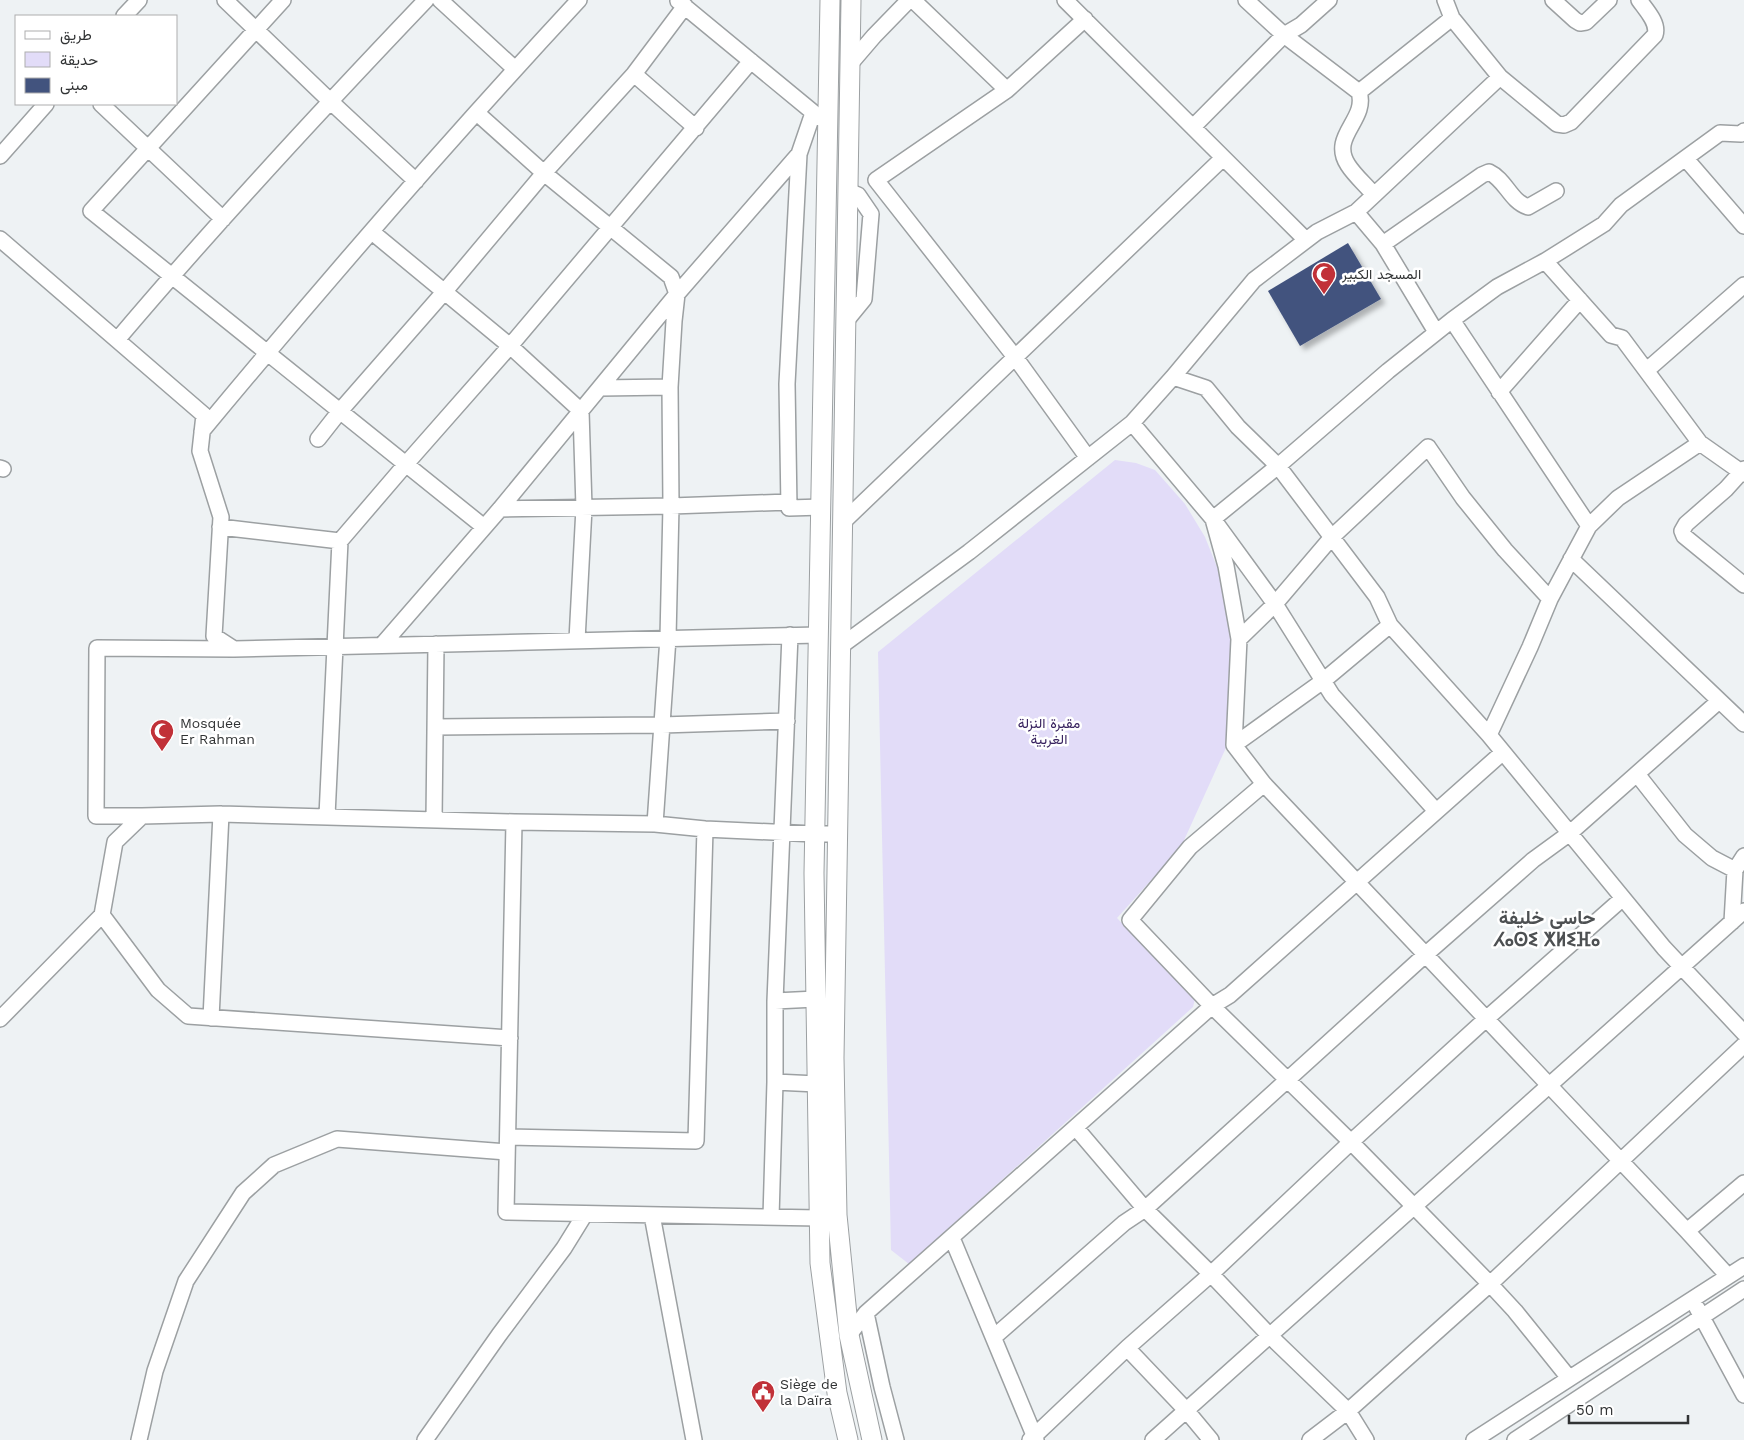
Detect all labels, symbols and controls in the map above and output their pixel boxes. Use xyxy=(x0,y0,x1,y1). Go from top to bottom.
legend xyxy=(15,15,178,105)
text: طريق xyxy=(60,26,92,45)
text: حديقة xyxy=(60,51,98,69)
text: مبنى xyxy=(60,76,88,95)
mosque icon: المسجد الكبير xyxy=(1311,261,1337,295)
place label: المسجد الكبير xyxy=(1341,266,1421,283)
place label: Mosquée Er Rahman xyxy=(180,715,255,747)
park label: مقبرة النزلة الغربية xyxy=(1018,715,1080,748)
mosque icon: Mosquée Er Rahman xyxy=(149,718,175,752)
district label: حاسي خليفة ⵃⴰⵙⵉ ⵅⵍⵉⴼⴰ xyxy=(1493,906,1600,951)
place label: Siège de la Daïra xyxy=(780,1376,838,1408)
public building icon: Siège de la Daïra xyxy=(750,1379,776,1413)
scale bar xyxy=(1569,1392,1688,1424)
text: 50 m xyxy=(1576,1401,1613,1419)

